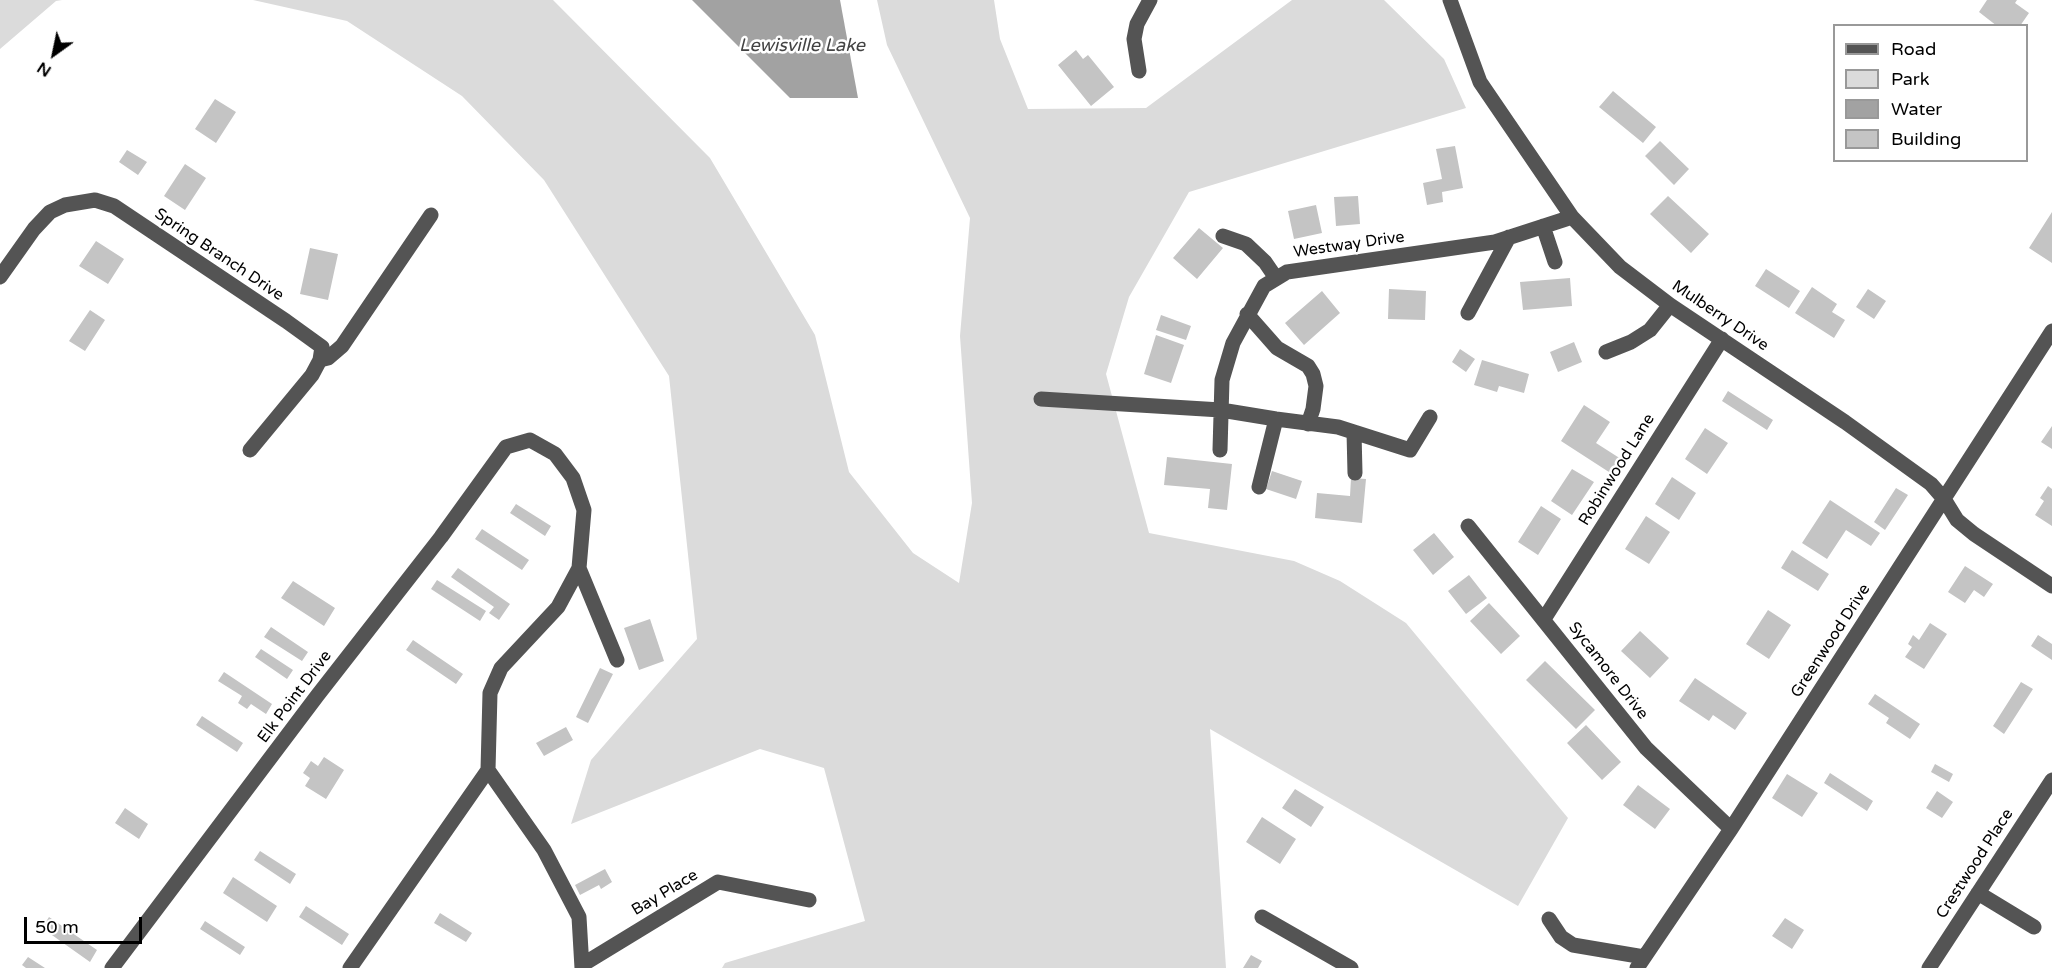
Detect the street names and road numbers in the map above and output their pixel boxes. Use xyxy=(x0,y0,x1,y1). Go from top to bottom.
street label: Spring Branch Drive xyxy=(151,205,287,305)
street label: Westway Drive xyxy=(1292,228,1406,262)
street label: Mulberry Drive xyxy=(1668,277,1772,355)
street label: Robinwood Lane xyxy=(1575,411,1659,529)
street label: Greenwood Drive xyxy=(1787,581,1875,701)
street label: Sycamore Drive xyxy=(1564,618,1652,724)
street label: Elk Point Drive xyxy=(254,647,336,747)
street label: Crestwood Place xyxy=(1932,806,2018,922)
street label: Bay Place xyxy=(628,866,702,920)

